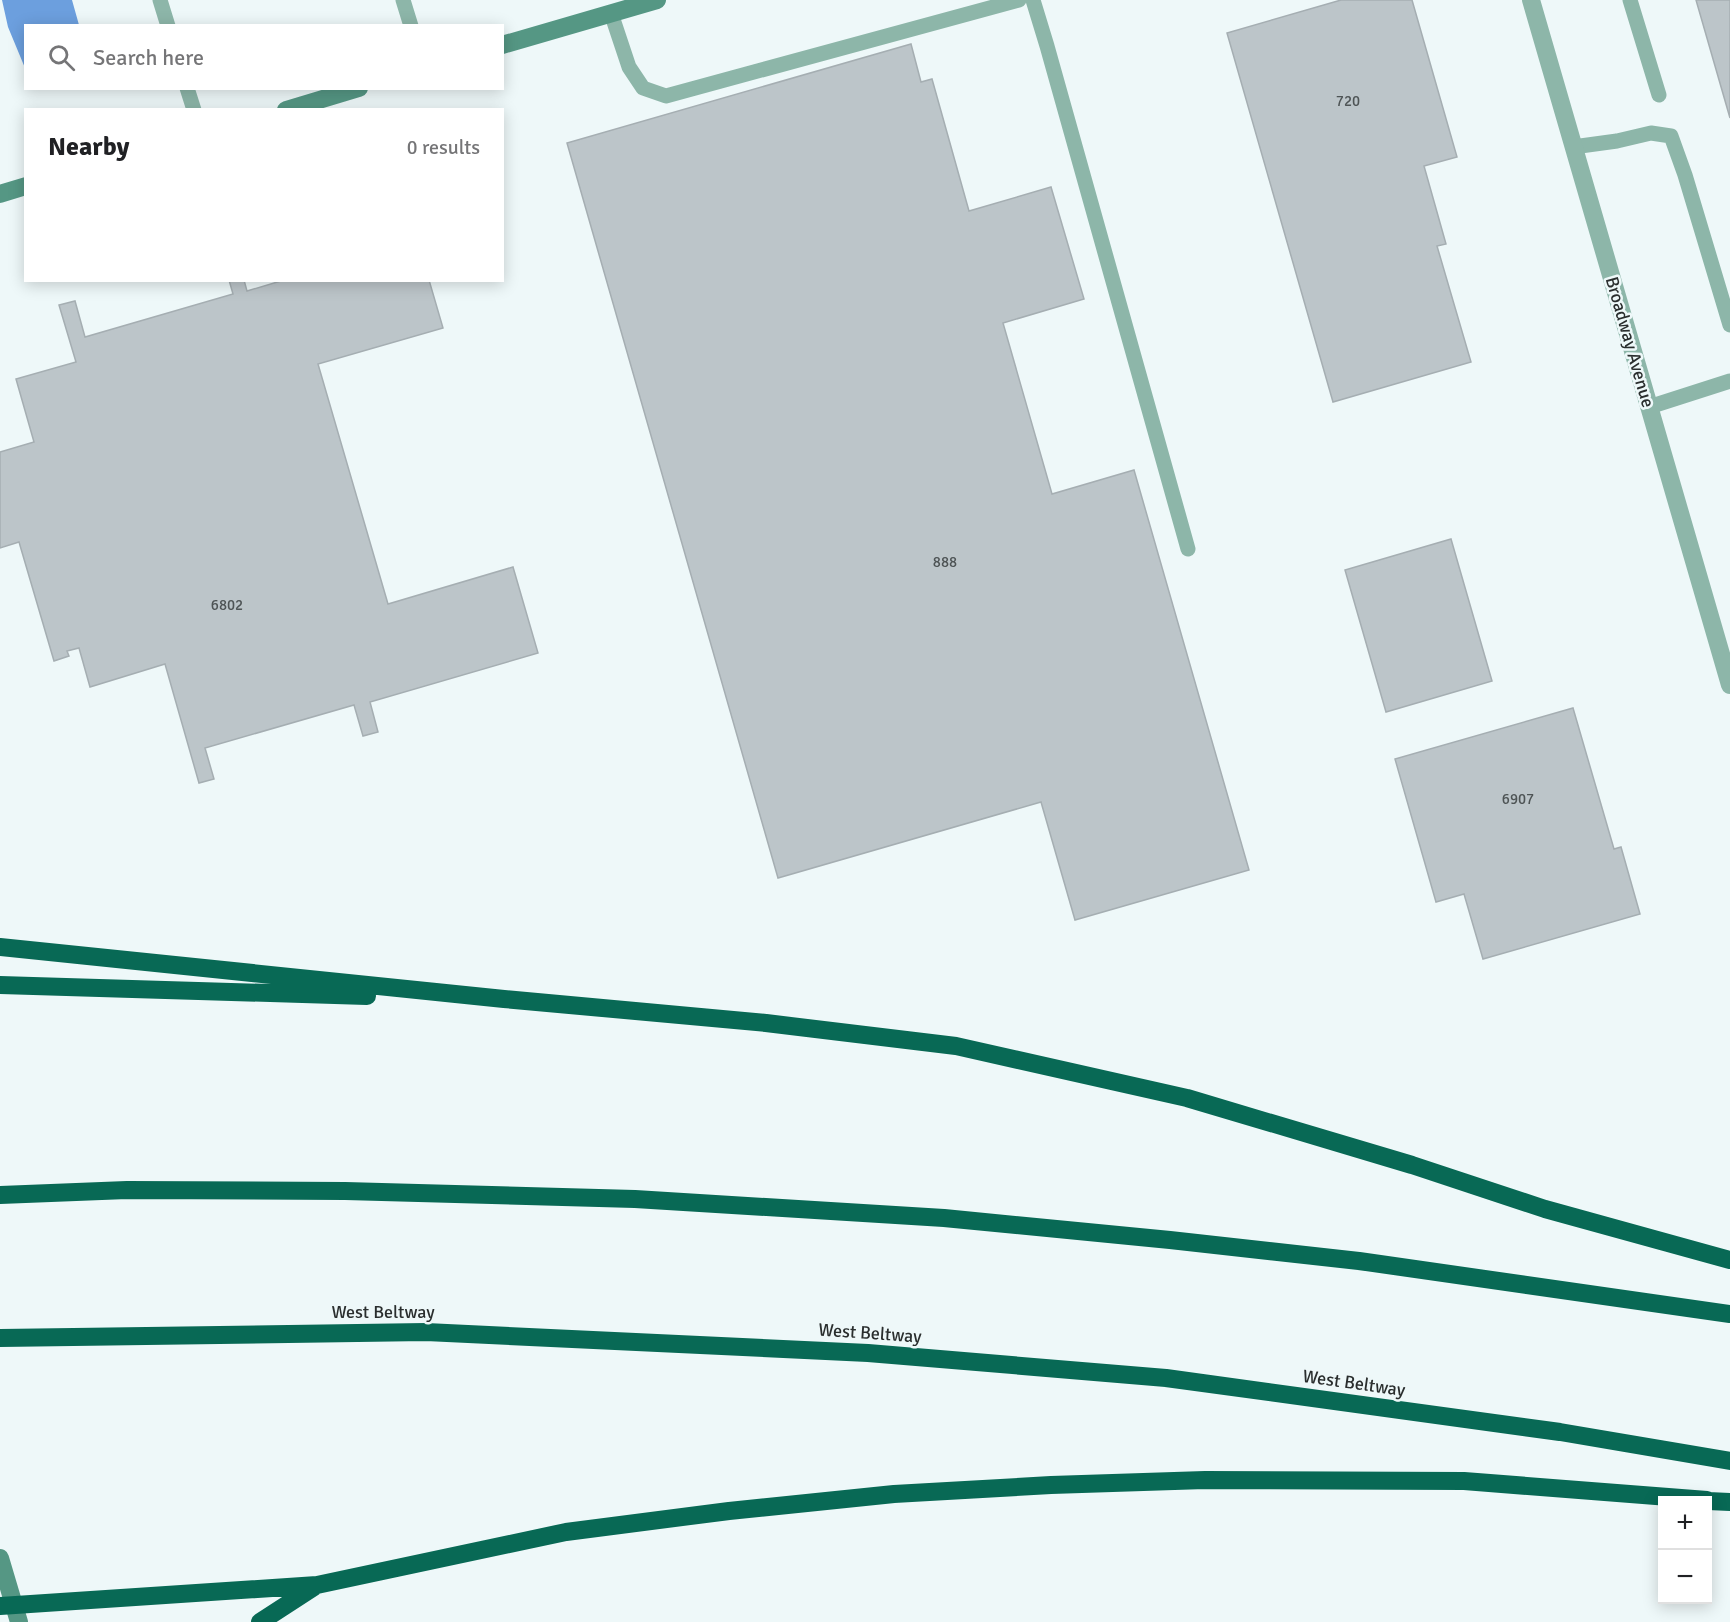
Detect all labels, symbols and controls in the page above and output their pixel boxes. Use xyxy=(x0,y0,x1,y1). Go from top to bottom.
search box xyxy=(24,24,504,90)
icon: search xyxy=(45,41,78,74)
text: Search here xyxy=(93,44,204,71)
house number: 720 xyxy=(1336,92,1360,110)
text: Nearby xyxy=(48,131,129,163)
text: 0 results xyxy=(407,135,480,160)
street label: Broadway Avenue xyxy=(1601,274,1659,410)
house number: 888 xyxy=(933,553,957,571)
house number: 6802 xyxy=(211,596,243,614)
house number: 6907 xyxy=(1502,790,1534,808)
street label: West Beltway xyxy=(331,1301,435,1323)
street label: West Beltway xyxy=(818,1318,923,1348)
street label: West Beltway xyxy=(1301,1365,1407,1401)
map controls xyxy=(1658,1496,1712,1604)
button: + xyxy=(1658,1496,1712,1550)
button: − xyxy=(1658,1550,1712,1604)

